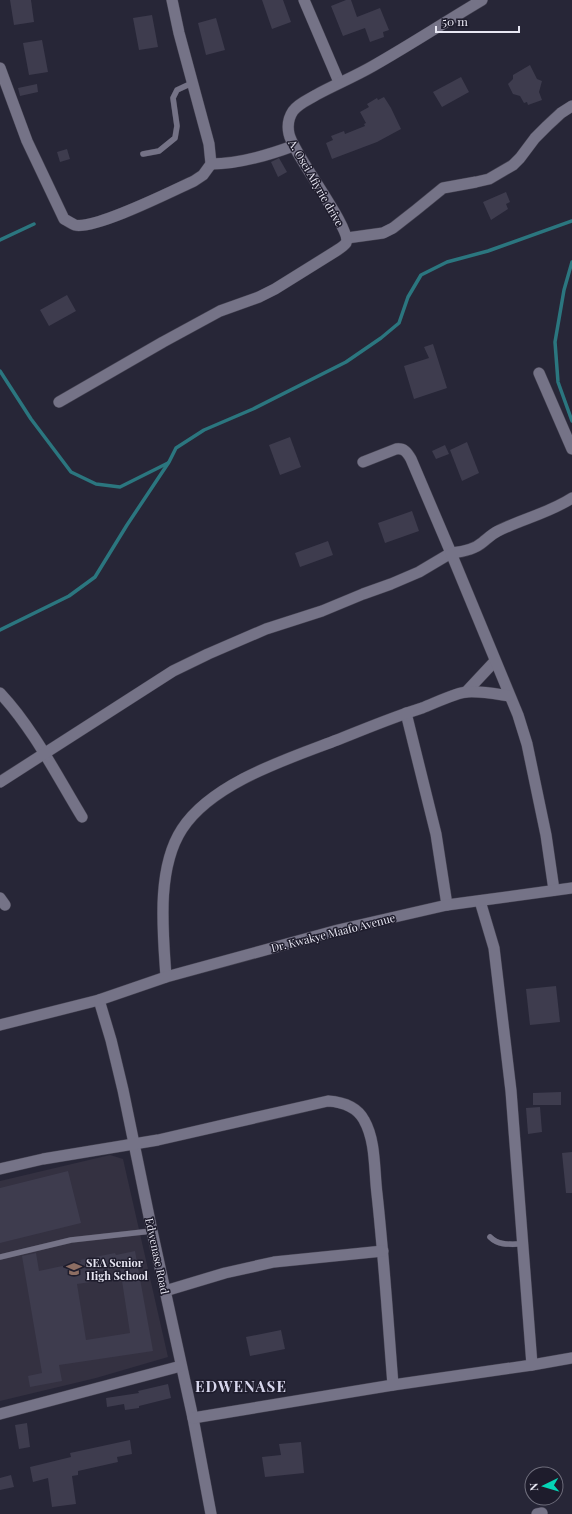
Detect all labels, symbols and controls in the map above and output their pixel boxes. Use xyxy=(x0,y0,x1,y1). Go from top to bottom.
scale bar xyxy=(436,8,519,34)
text: 50 m xyxy=(442,13,468,29)
street label: A. Osei Afiyrie drive xyxy=(285,136,348,229)
street label: Dr. Kwakye Maafo Avenue xyxy=(269,910,397,955)
street label: Edwenase Road xyxy=(142,1217,173,1296)
place label: SEA Senior High School xyxy=(86,1255,148,1283)
school or university icon: SEA Senior High School xyxy=(65,1260,83,1278)
district label: EDWENASE xyxy=(195,1376,287,1396)
north arrow xyxy=(524,1466,564,1506)
text: N xyxy=(526,1482,541,1492)

